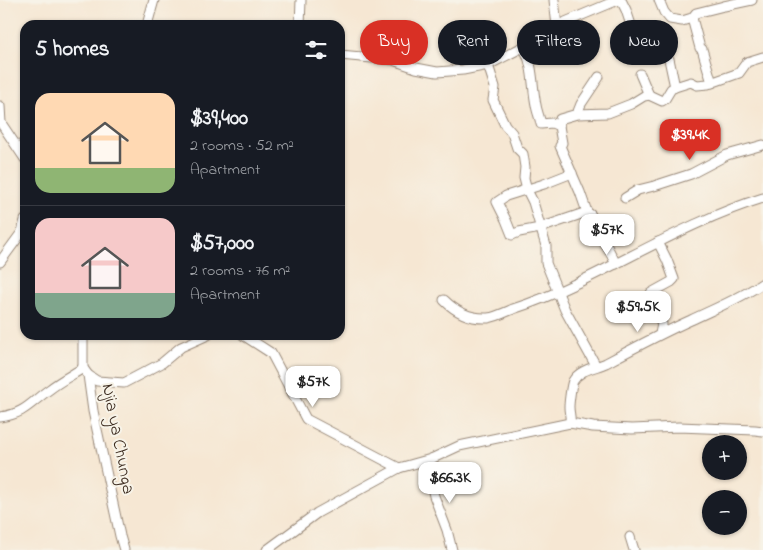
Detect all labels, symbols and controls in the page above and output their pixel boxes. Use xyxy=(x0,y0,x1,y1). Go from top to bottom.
chip: Buy xyxy=(360,20,428,65)
chip: Rent xyxy=(438,20,507,65)
chip: Filters xyxy=(517,20,600,65)
chip: New xyxy=(610,20,678,65)
text: 5 homes xyxy=(35,35,110,65)
icon: filters xyxy=(302,36,330,64)
text: $39,400 xyxy=(190,104,248,134)
icon: home xyxy=(75,113,135,173)
pin: $39.4K xyxy=(649,119,731,161)
text: $39.4K xyxy=(671,123,709,147)
text: 2 rooms · 52 m² xyxy=(190,134,294,158)
text: Apartment xyxy=(190,158,260,182)
pin: $57K xyxy=(577,214,637,256)
text: $57K xyxy=(590,218,624,242)
text: $57,000 xyxy=(190,229,254,259)
icon: home xyxy=(75,238,135,298)
text: 2 rooms · 76 m² xyxy=(190,259,290,283)
text: Apartment xyxy=(190,283,260,307)
pin: $59.5K xyxy=(597,290,679,333)
text: $59.5K xyxy=(616,295,660,319)
pin: $57K xyxy=(283,366,343,408)
text: $57K xyxy=(296,370,330,394)
street label: Njia ya Chunga xyxy=(93,382,140,497)
map controls xyxy=(702,435,747,535)
button: + xyxy=(702,435,747,480)
pin: $66.3K xyxy=(409,462,491,504)
text: $66.3K xyxy=(429,466,471,490)
button: − xyxy=(702,490,747,535)

